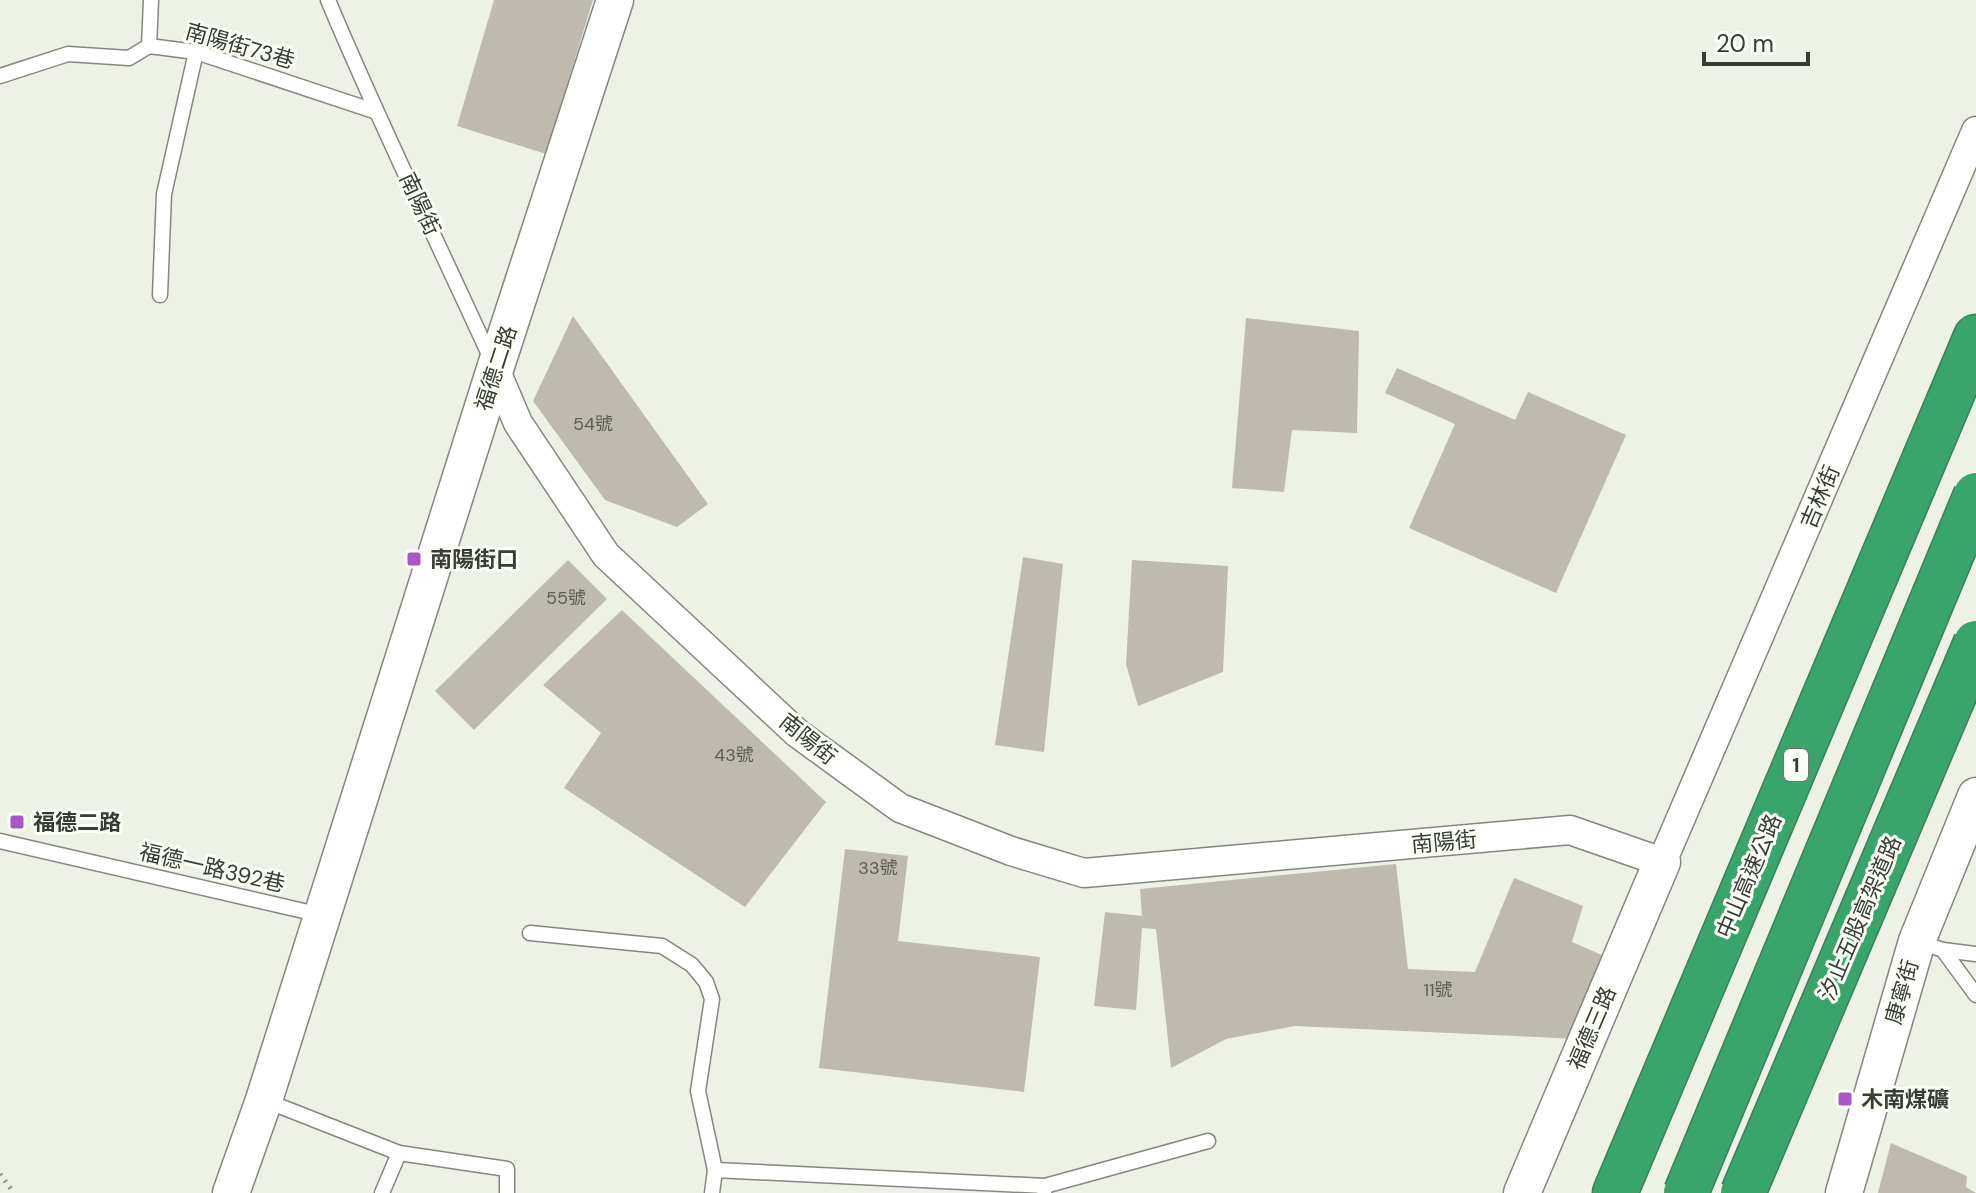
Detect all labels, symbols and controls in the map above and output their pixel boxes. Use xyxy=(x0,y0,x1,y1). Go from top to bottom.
scale bar xyxy=(1704,16,1808,66)
street label: 南陽街73巷 xyxy=(182,17,298,75)
text: 20 m xyxy=(1716,28,1774,59)
street label: 南陽街 xyxy=(393,168,447,240)
street label: 福德二路 xyxy=(469,322,523,414)
house number: 54號 xyxy=(573,412,613,436)
street label: 吉林街 xyxy=(1794,461,1846,533)
place label: 南陽街口 xyxy=(430,545,518,574)
marker: 南陽街口 xyxy=(405,550,423,568)
house number: 55號 xyxy=(546,586,586,610)
street label: 南陽街 xyxy=(773,707,843,771)
house number: 43號 xyxy=(714,743,754,767)
road number: 1 xyxy=(1784,749,1808,781)
place label: 福德二路 xyxy=(33,808,121,837)
street label: 中山高速公路 xyxy=(1710,810,1788,942)
marker: 福德二路 xyxy=(8,813,26,831)
street label: 南陽街 xyxy=(1410,825,1478,859)
street label: 汐止五股高架道路 xyxy=(1812,831,1908,1005)
street label: 福德一路392巷 xyxy=(136,837,288,899)
house number: 33號 xyxy=(858,856,898,880)
street label: 康寧街 xyxy=(1879,956,1925,1028)
house number: 11號 xyxy=(1423,978,1453,1002)
street label: 福德三路 xyxy=(1561,982,1623,1074)
place label: 木南煤礦 xyxy=(1861,1085,1949,1114)
marker: 木南煤礦 xyxy=(1836,1090,1854,1108)

